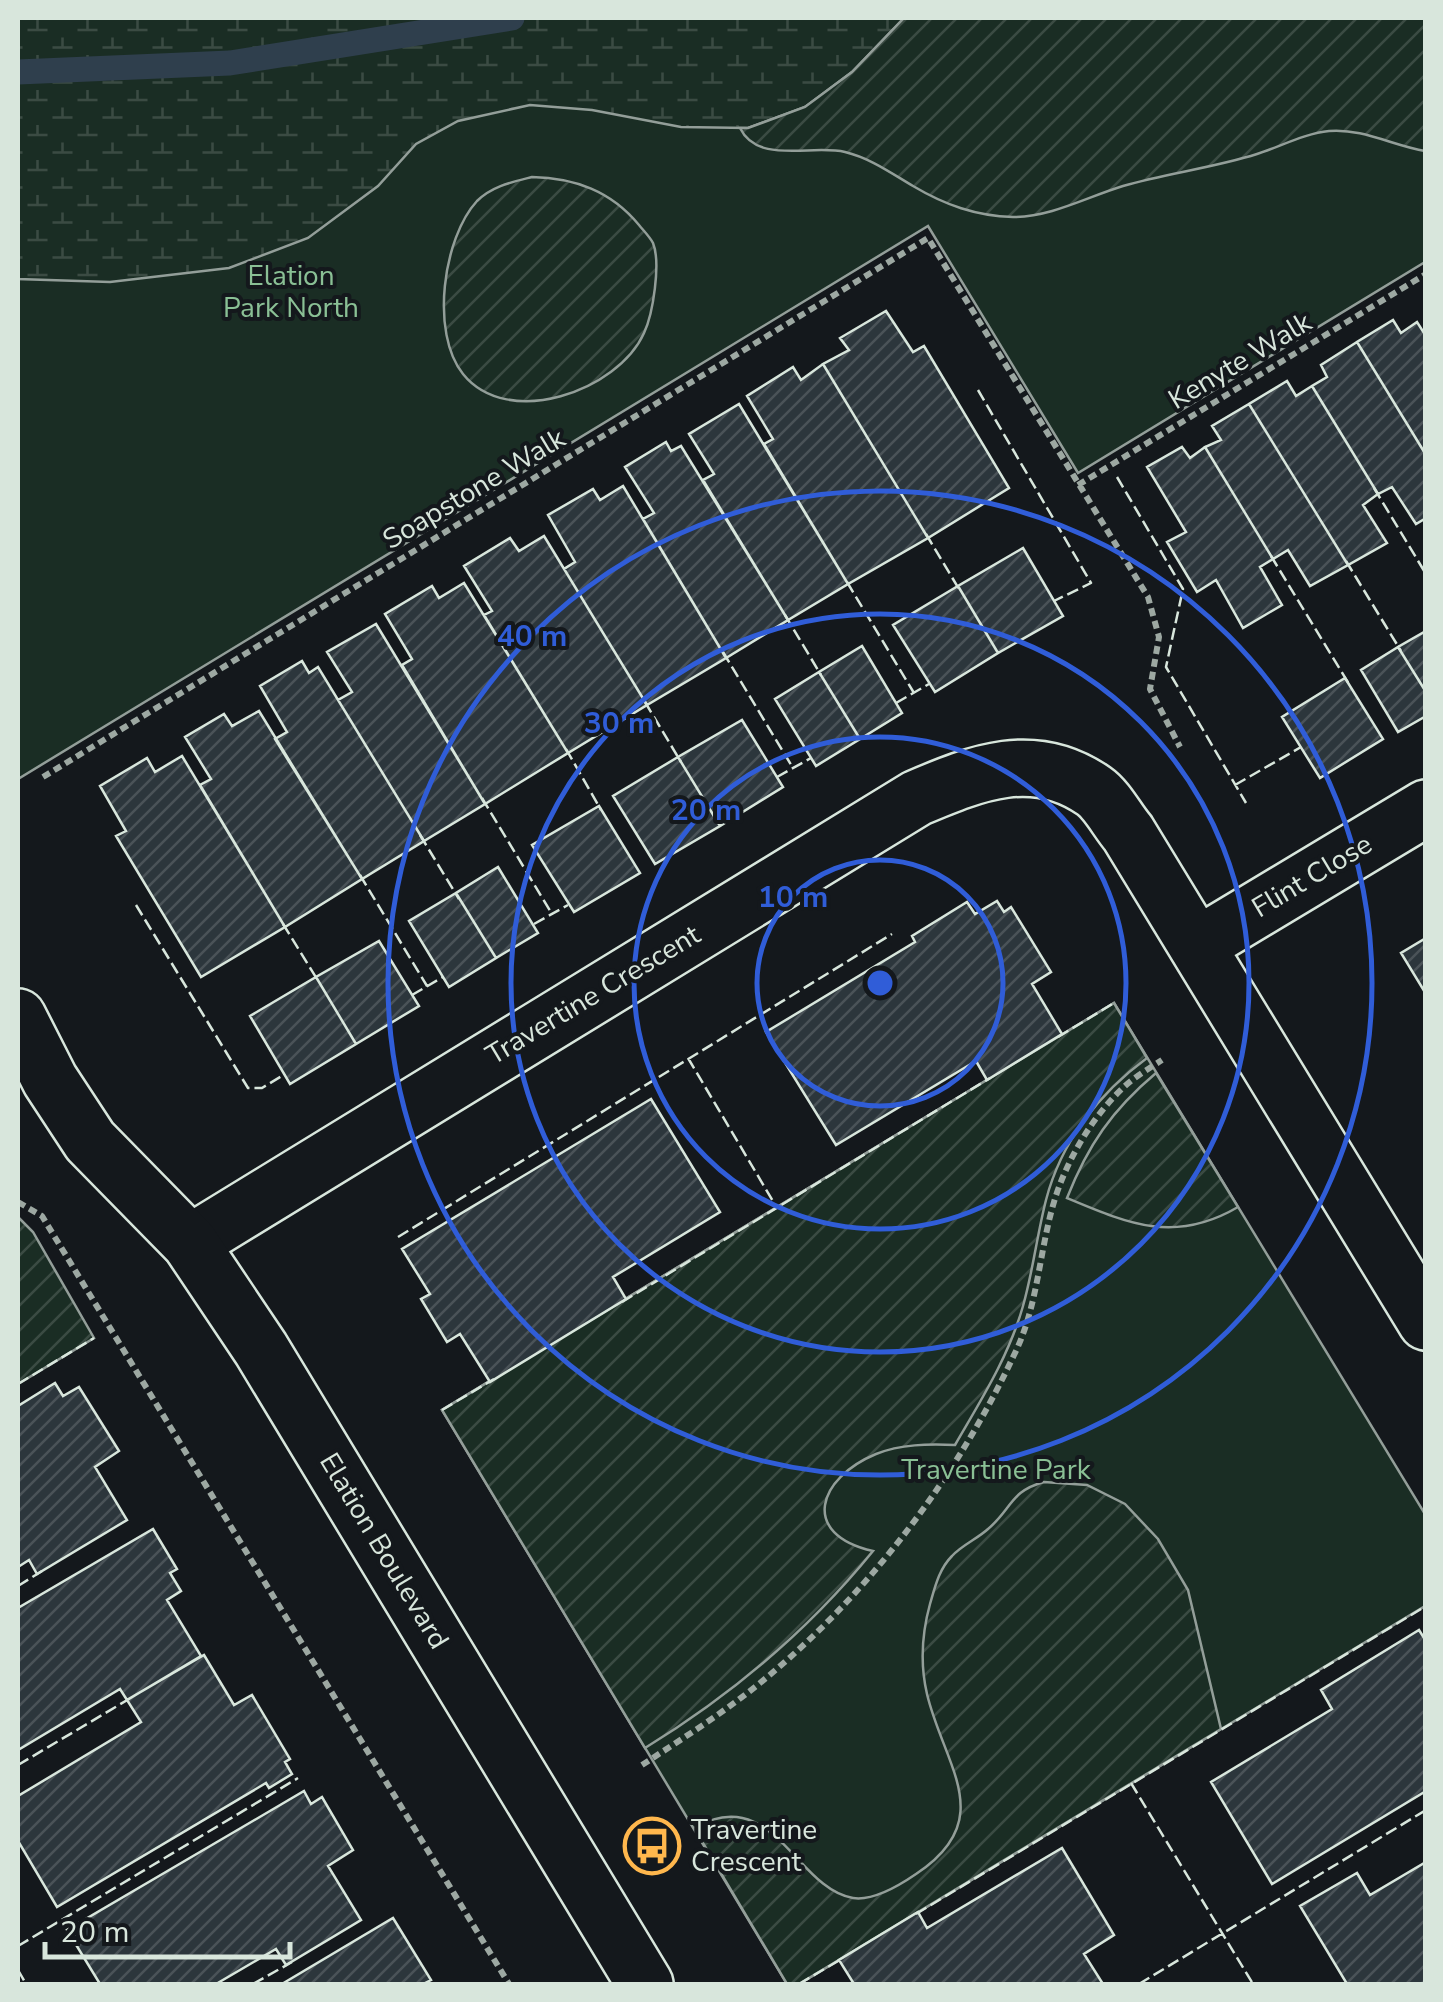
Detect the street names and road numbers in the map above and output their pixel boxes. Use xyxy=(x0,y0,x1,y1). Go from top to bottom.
street label: Kenyte Walk xyxy=(1161,303,1319,419)
street label: Soapstone Walk xyxy=(376,419,573,559)
street label: Flint Close xyxy=(1245,825,1379,927)
street label: Travertine Crescent xyxy=(479,916,707,1074)
street label: Elation Boulevard xyxy=(310,1446,458,1656)

